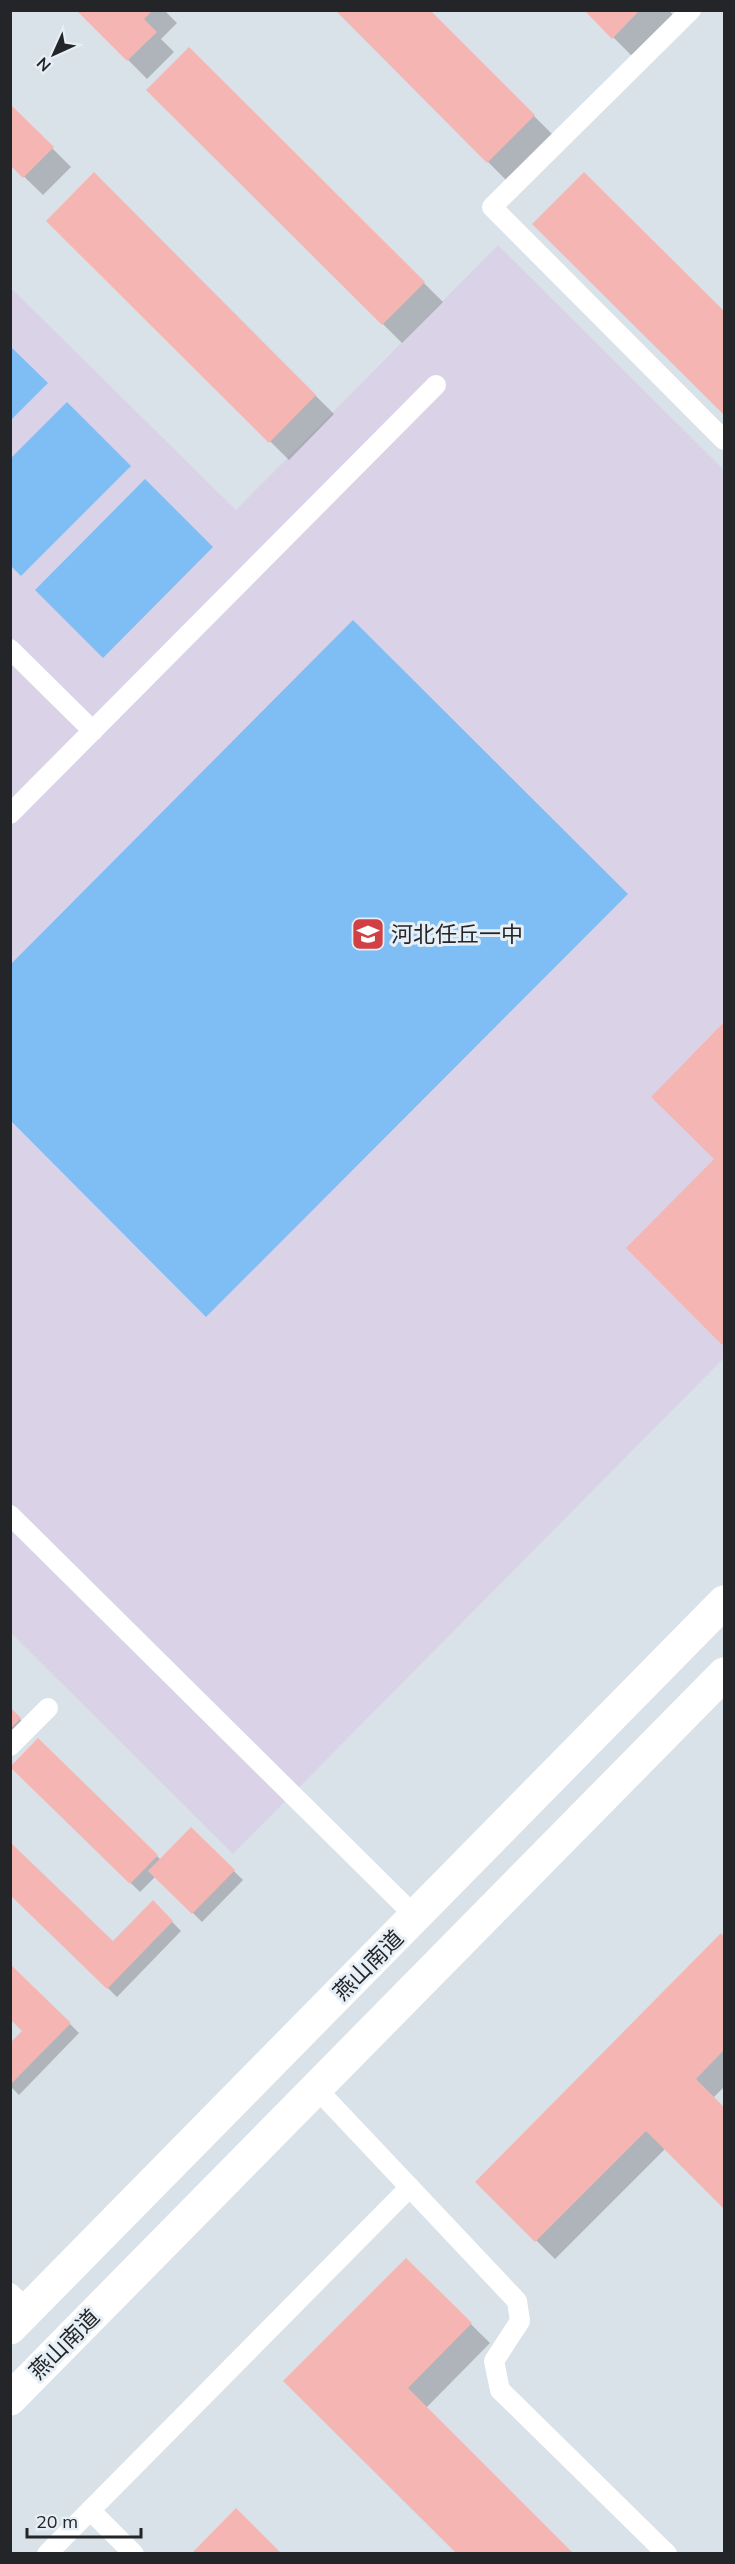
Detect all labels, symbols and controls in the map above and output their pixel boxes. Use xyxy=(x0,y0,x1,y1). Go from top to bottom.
north arrow xyxy=(24,24,84,84)
text: N xyxy=(32,53,55,76)
school or university icon: 河北任丘一中 xyxy=(350,916,386,952)
place label: 河北任丘一中 xyxy=(391,920,523,948)
street label: 燕山南道 xyxy=(327,1924,409,2006)
street label: 燕山南道 xyxy=(23,2303,105,2385)
scale bar xyxy=(27,2501,141,2539)
text: 20 m xyxy=(36,2510,78,2533)

